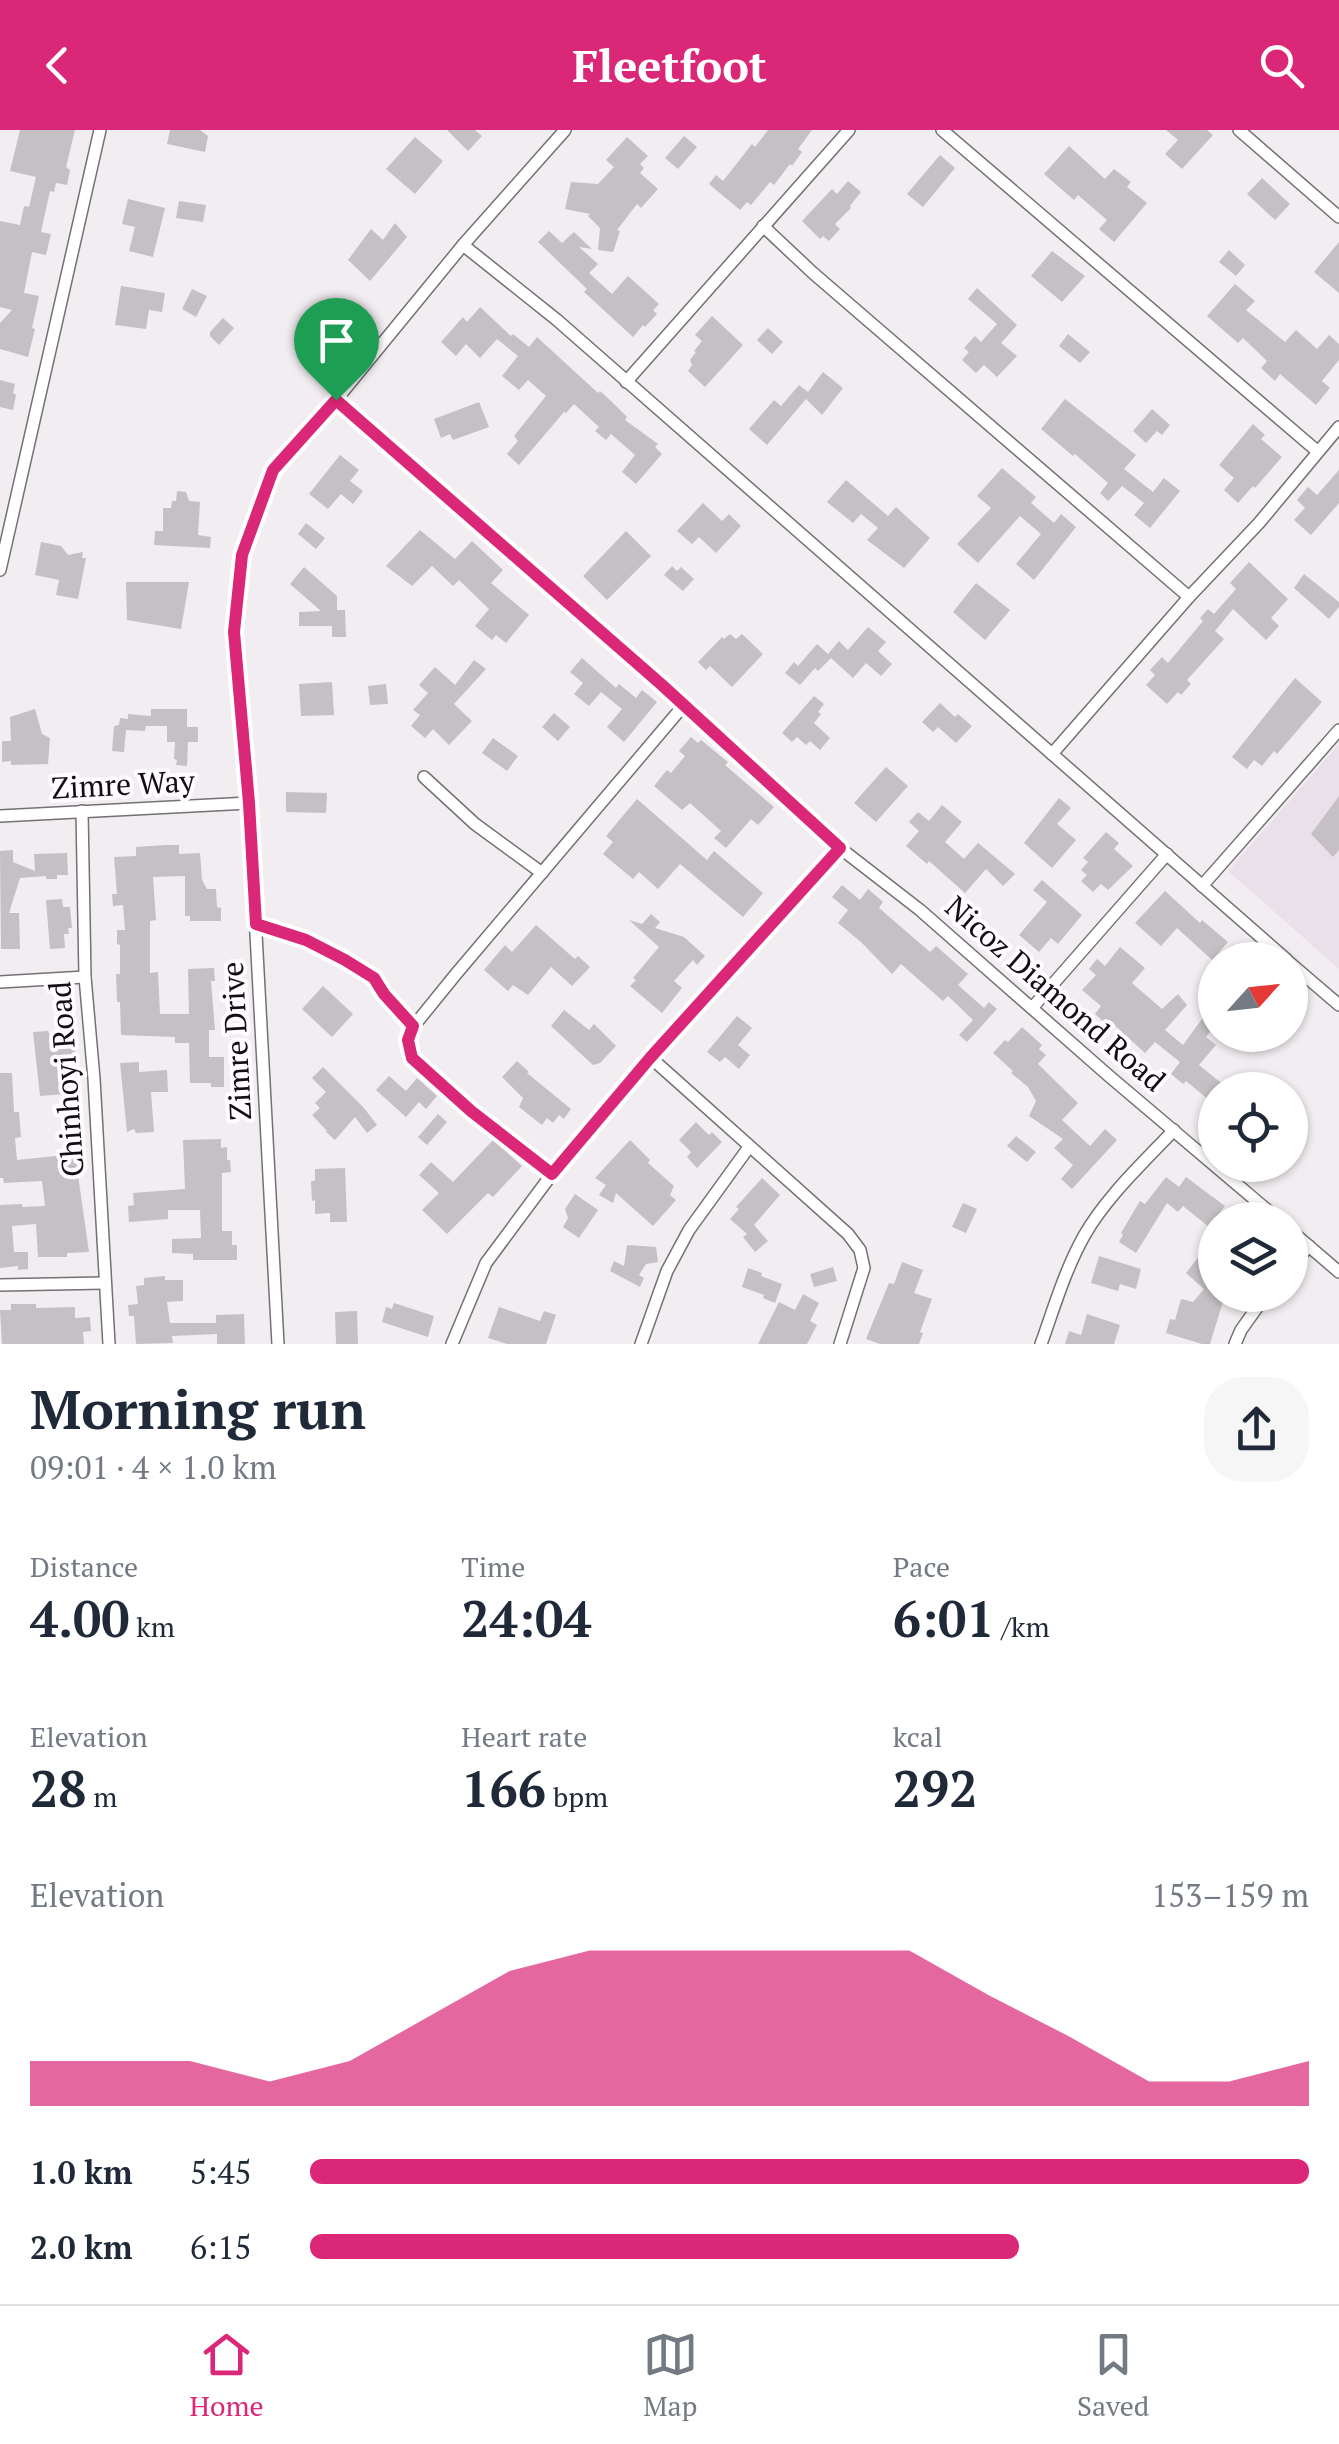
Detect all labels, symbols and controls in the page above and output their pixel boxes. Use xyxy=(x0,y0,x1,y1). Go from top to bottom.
text: Fleetfoot xyxy=(572,35,767,95)
icon: back xyxy=(30,38,85,93)
icon: search xyxy=(1254,38,1309,93)
pin xyxy=(294,298,379,401)
icon: arrive xyxy=(309,313,364,368)
street label: Zimre Way xyxy=(50,760,196,808)
street label: Nicoz Diamond Road xyxy=(937,887,1174,1100)
north arrow xyxy=(1198,942,1308,1052)
map controls xyxy=(1198,942,1308,1312)
street label: Zimre Drive xyxy=(212,961,260,1121)
street label: Chinhoyi Road xyxy=(39,980,93,1178)
button: locate xyxy=(1198,1072,1308,1182)
button: layers xyxy=(1198,1202,1308,1312)
text: Morning run xyxy=(30,1372,366,1445)
button: share xyxy=(1204,1377,1309,1482)
text: 09:01 · 4 × 1.0 km xyxy=(30,1446,277,1488)
text: Distance xyxy=(30,1548,138,1585)
text: Time xyxy=(461,1548,525,1585)
text: Pace xyxy=(893,1548,950,1585)
text: 4.00 xyxy=(30,1585,130,1651)
text: 24:04 xyxy=(461,1585,591,1651)
text: 6:01 xyxy=(893,1585,995,1651)
text: km xyxy=(130,1608,175,1645)
text: /km xyxy=(995,1608,1050,1645)
text: Elevation xyxy=(30,1718,148,1755)
text: Heart rate xyxy=(461,1718,587,1755)
text: kcal xyxy=(893,1718,942,1755)
text: 28 xyxy=(30,1755,87,1821)
text: 166 xyxy=(461,1755,546,1821)
text: 292 xyxy=(893,1755,977,1821)
text: m xyxy=(87,1778,117,1815)
text: bpm xyxy=(546,1778,608,1815)
text: Elevation xyxy=(30,1874,164,1916)
text: 153–159 m xyxy=(1151,1874,1309,1916)
text: 1.0 km xyxy=(30,2151,133,2193)
text: 5:45 xyxy=(190,2151,252,2193)
text: 2.0 km xyxy=(30,2226,133,2268)
text: 6:15 xyxy=(190,2226,252,2268)
tab: Home xyxy=(190,2327,264,2424)
tab: Map xyxy=(643,2327,698,2424)
tab: Saved xyxy=(1077,2327,1149,2424)

